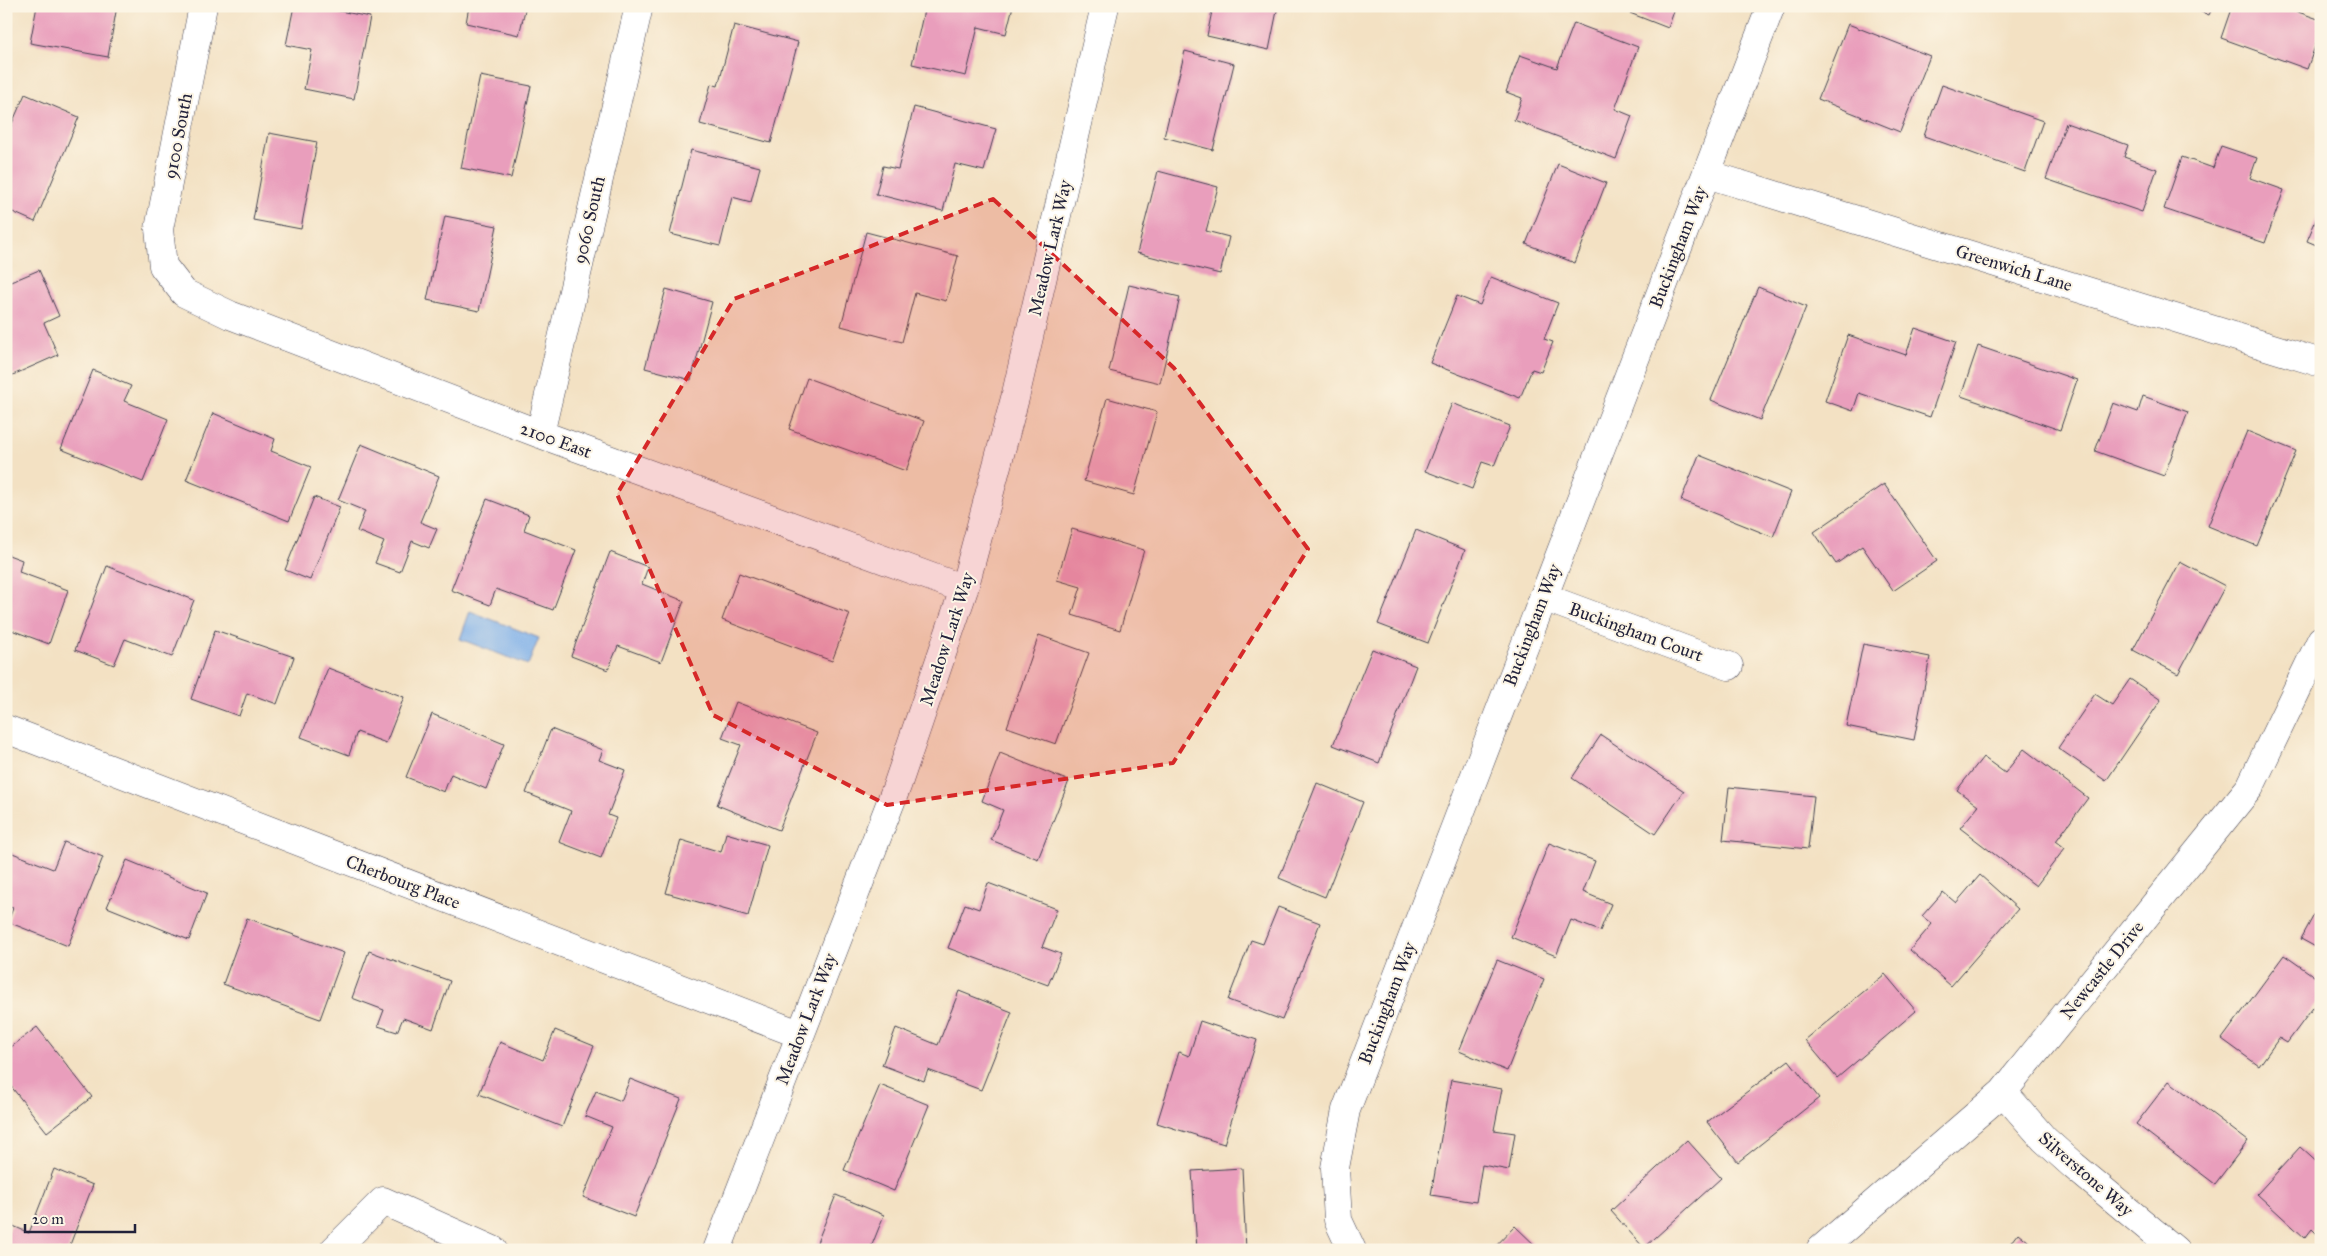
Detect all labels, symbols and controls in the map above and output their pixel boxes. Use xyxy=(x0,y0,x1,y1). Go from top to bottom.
street label: 9100 South xyxy=(159,91,197,181)
street label: 9060 South xyxy=(568,174,610,266)
street label: Meadow Lark Way xyxy=(1024,177,1076,318)
street label: Buckingham Way xyxy=(1645,182,1713,312)
street label: Greenwich Lane xyxy=(1953,240,2075,296)
street label: 2100 East xyxy=(517,417,595,463)
street label: Buckingham Way xyxy=(1499,560,1567,690)
street label: Meadow Lark Way xyxy=(915,569,979,709)
street label: Buckingham Court xyxy=(1565,597,1707,668)
street label: Cherbourg Place xyxy=(342,850,463,915)
street label: Newcastle Drive xyxy=(2056,916,2148,1024)
street label: Buckingham Way xyxy=(1354,938,1422,1068)
street label: Meadow Lark Way xyxy=(771,950,841,1088)
street label: Silverstone Way xyxy=(2034,1127,2138,1221)
scale bar xyxy=(25,1201,135,1233)
text: 20 m xyxy=(32,1210,64,1228)

